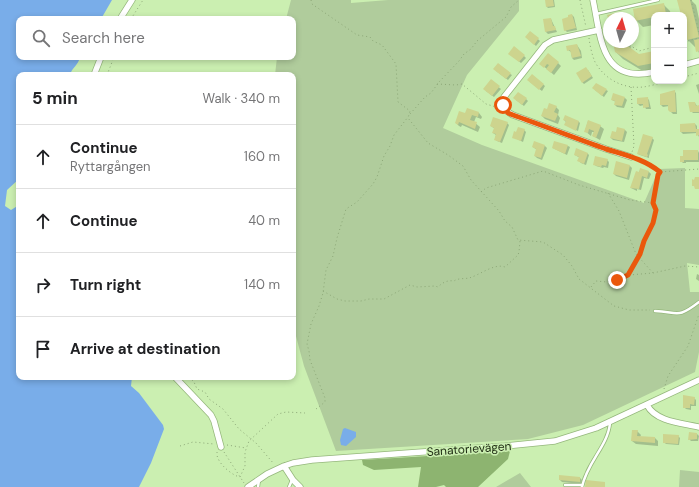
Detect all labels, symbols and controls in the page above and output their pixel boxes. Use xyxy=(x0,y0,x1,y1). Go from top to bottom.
north arrow xyxy=(603,12,639,48)
map controls xyxy=(651,12,687,84)
button: + xyxy=(651,12,687,48)
search box xyxy=(16,16,296,60)
icon: search xyxy=(30,27,52,49)
text: Search here xyxy=(62,28,145,48)
button: − xyxy=(651,48,687,84)
text: 5 min xyxy=(32,87,78,109)
text: Walk · 340 m xyxy=(203,90,280,107)
route start xyxy=(494,96,512,114)
text: Continue xyxy=(70,138,138,158)
icon: ahead xyxy=(32,146,54,168)
text: 160 m xyxy=(244,148,280,165)
text: Ryttargången xyxy=(70,158,151,175)
icon: ahead xyxy=(32,210,54,232)
text: Continue xyxy=(70,211,138,231)
text: 40 m xyxy=(248,212,280,229)
route end xyxy=(608,271,626,289)
icon: right xyxy=(32,274,54,296)
text: Turn right xyxy=(70,275,141,295)
text: 140 m xyxy=(244,276,280,293)
icon: arrive xyxy=(32,338,54,360)
text: Arrive at destination xyxy=(70,339,221,359)
street label: Sanatorievägen xyxy=(426,438,512,460)

